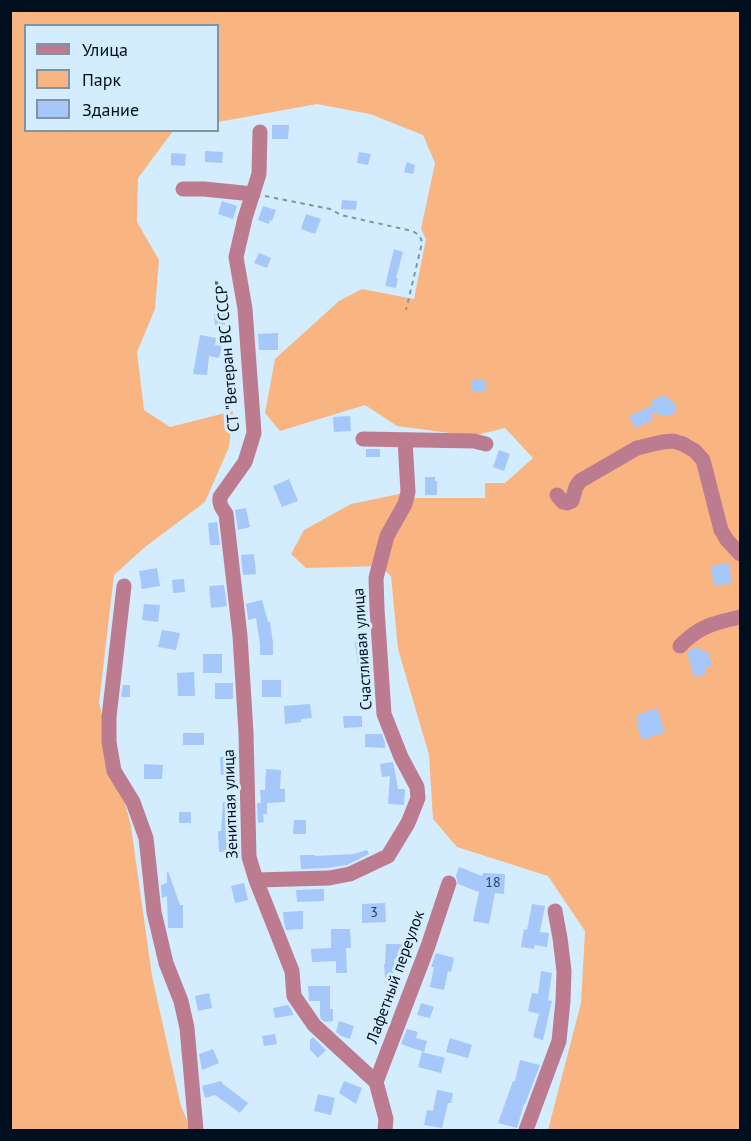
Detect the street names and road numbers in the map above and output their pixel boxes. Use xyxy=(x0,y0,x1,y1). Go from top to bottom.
street label: СТ "Ветеран ВС СССР" xyxy=(212,279,244,433)
street label: Счастливая улица xyxy=(349,587,377,711)
street label: Зенитная улица xyxy=(219,749,243,859)
street label: Лафетный переулок xyxy=(363,908,429,1046)

